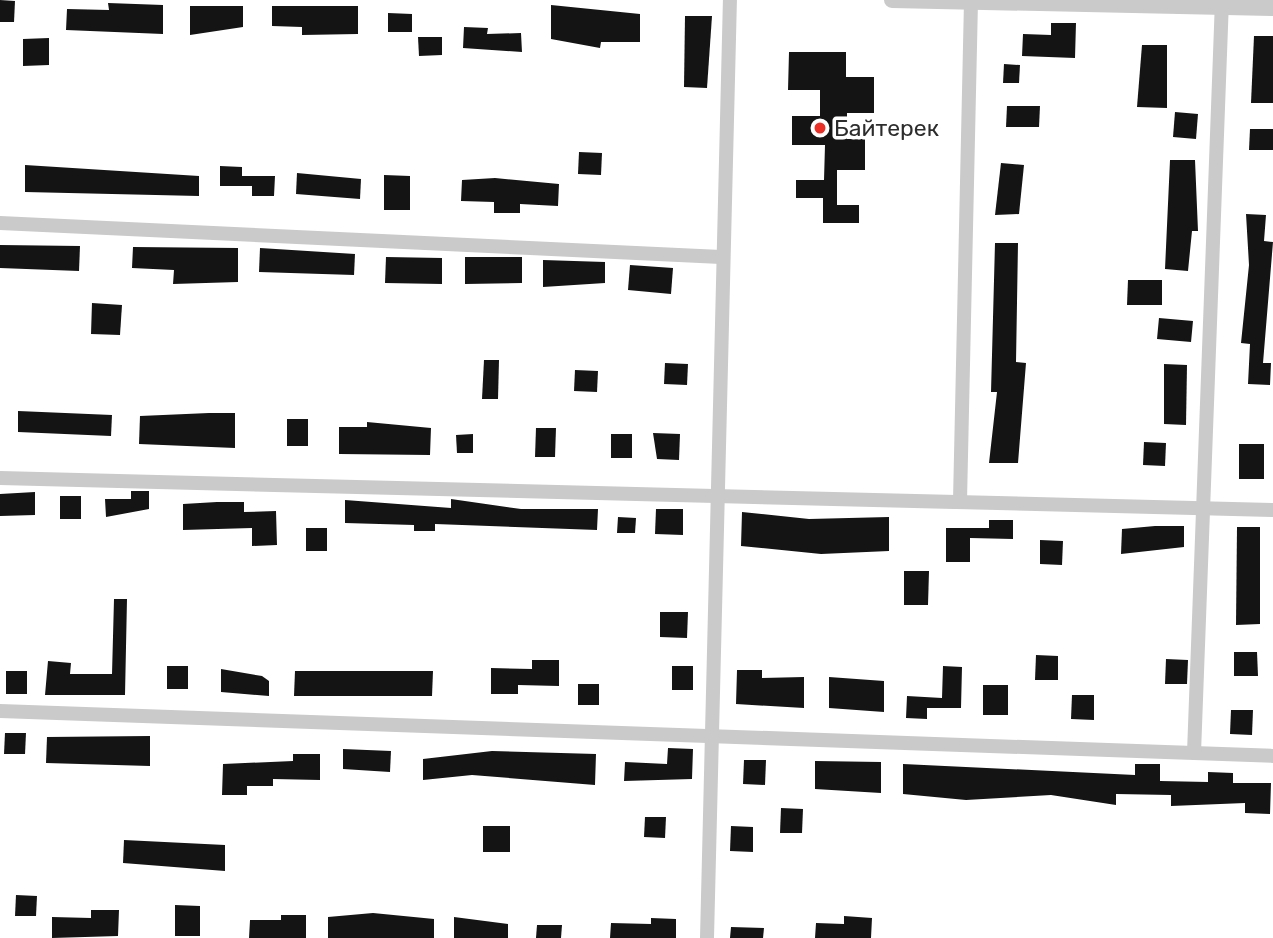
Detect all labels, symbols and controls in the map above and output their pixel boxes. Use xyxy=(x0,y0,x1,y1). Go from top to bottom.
place label: Байтерек xyxy=(834,114,939,142)
marker: Байтерек xyxy=(812,120,828,136)

